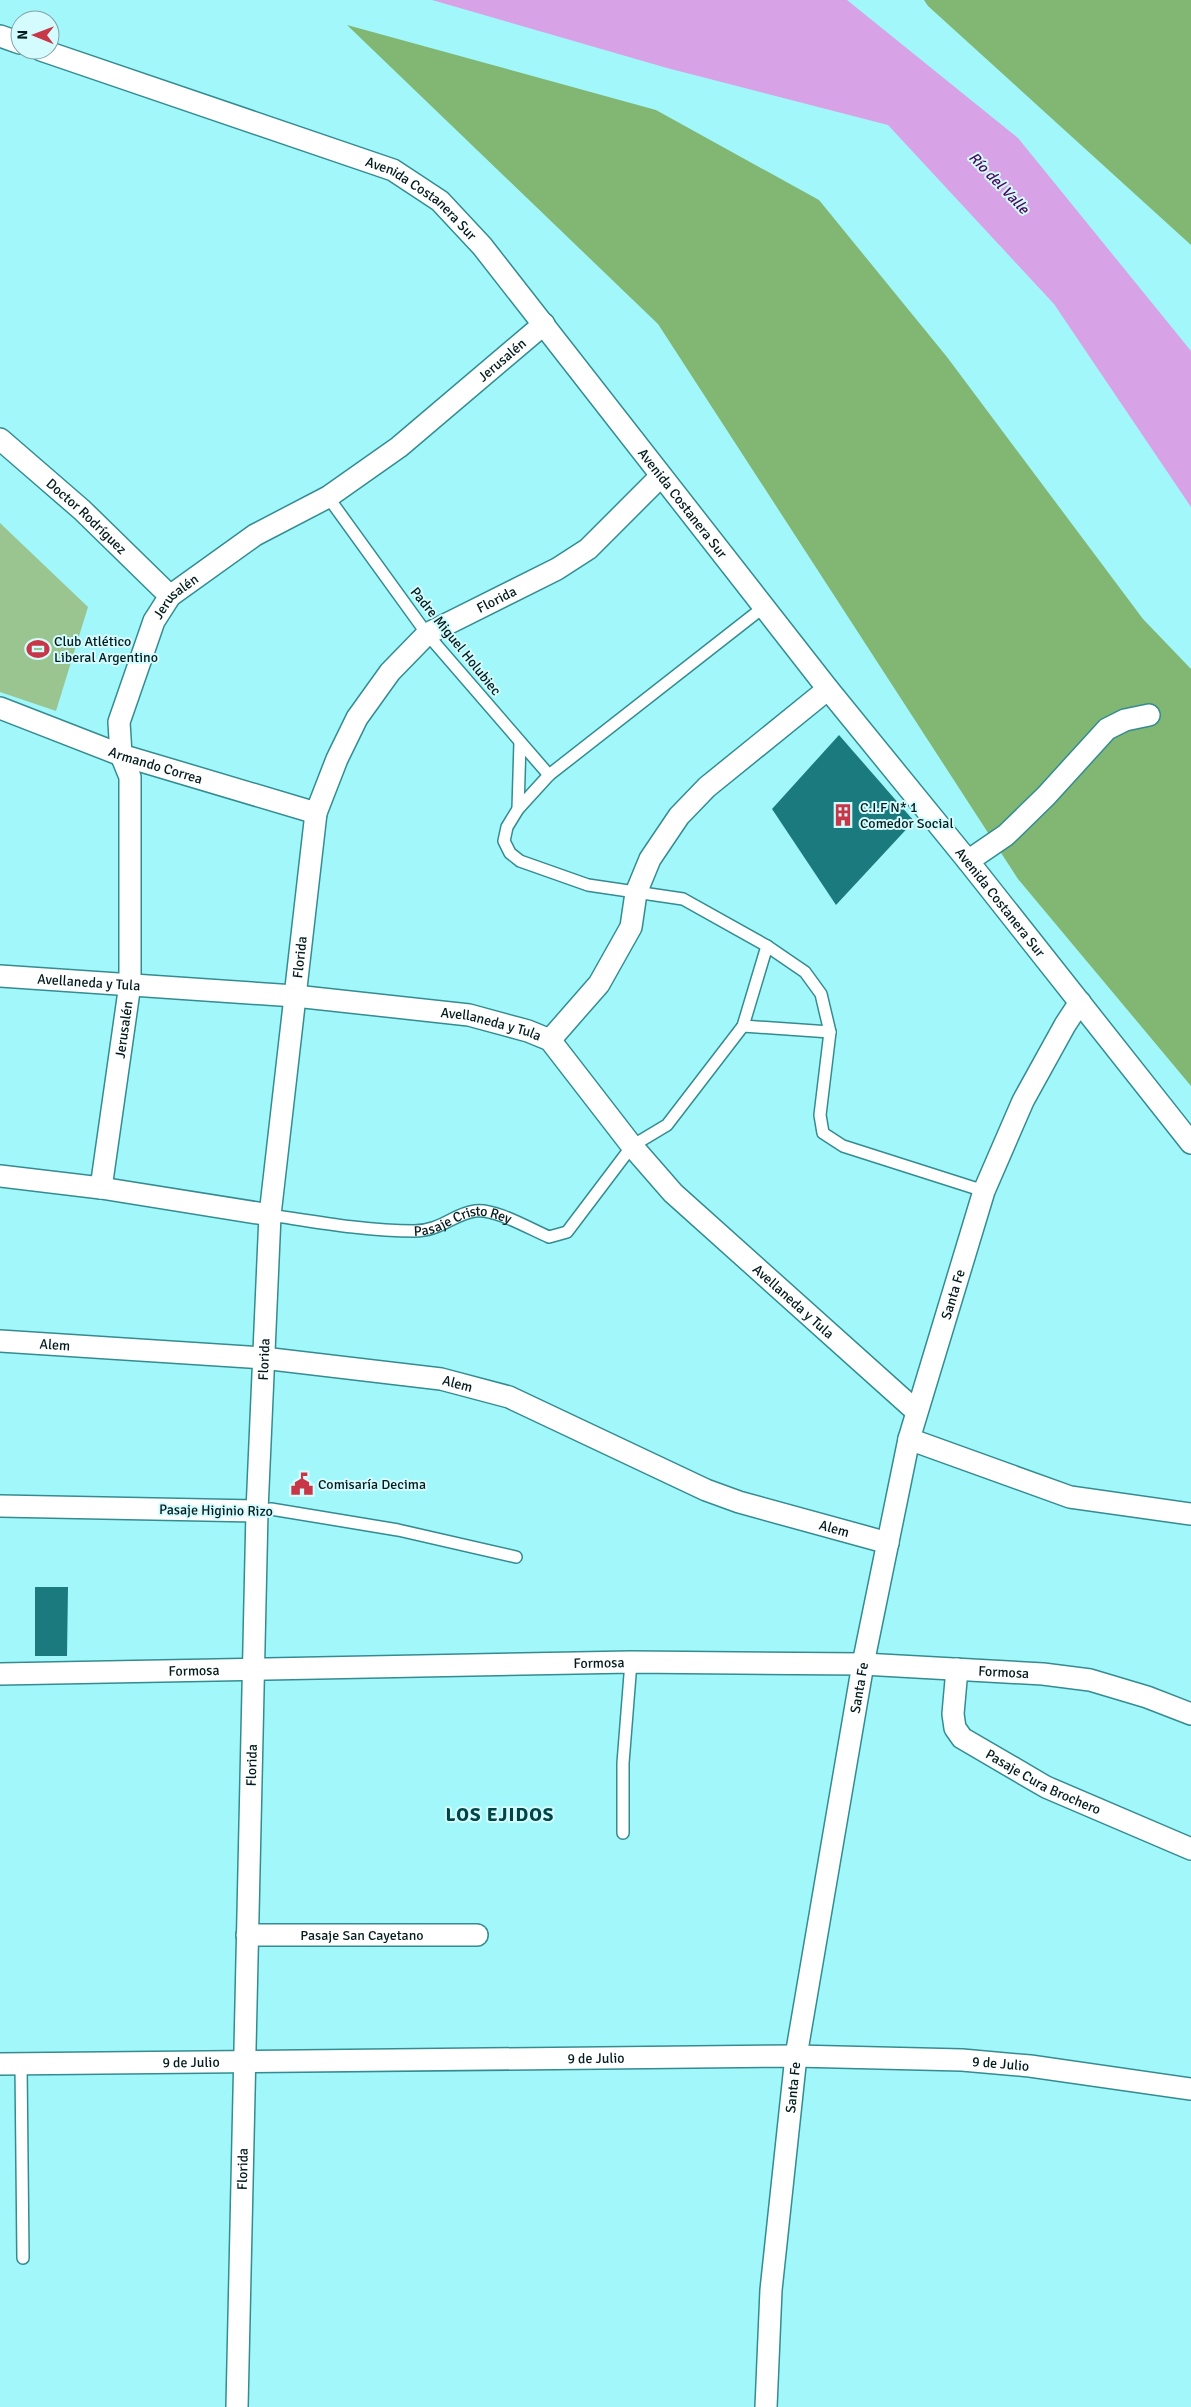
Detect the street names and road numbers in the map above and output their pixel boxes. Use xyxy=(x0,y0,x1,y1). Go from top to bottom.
street label: Avenida Costanera Sur xyxy=(363,153,481,245)
street label: Jerusalén xyxy=(474,335,530,385)
street label: Avenida Costanera Sur xyxy=(634,445,731,562)
street label: Doctor Rodríguez xyxy=(43,475,130,558)
street label: Jerusalén xyxy=(150,571,202,622)
street label: Florida xyxy=(474,583,519,617)
street label: Padre Miguel Holubiec xyxy=(407,584,505,699)
street label: Armando Correa xyxy=(106,743,205,788)
street label: Avenida Costanera Sur xyxy=(951,844,1049,961)
street label: Florida xyxy=(289,935,311,979)
street label: Avellaneda y Tula xyxy=(37,971,141,994)
street label: Jerusalén xyxy=(112,1000,137,1060)
street label: Avellaneda y Tula xyxy=(440,1004,544,1045)
street label: Pasaje Cristo Rey xyxy=(413,1203,515,1240)
street label: Avellaneda y Tula xyxy=(749,1261,837,1342)
street label: Santa Fe xyxy=(938,1267,969,1322)
street label: Alem xyxy=(39,1336,71,1355)
street label: Florida xyxy=(255,1338,274,1381)
street label: Alem xyxy=(441,1372,474,1396)
street label: Pasaje Higinio Rizo xyxy=(159,1501,273,1520)
street label: Alem xyxy=(817,1516,851,1541)
street label: Formosa xyxy=(573,1654,625,1672)
street label: Santa Fe xyxy=(847,1661,872,1715)
street label: Formosa xyxy=(168,1662,220,1680)
street label: Formosa xyxy=(978,1662,1030,1682)
street label: Florida xyxy=(243,1744,261,1787)
street label: Pasaje Cura Brochero xyxy=(982,1746,1103,1818)
street label: Pasaje San Cayetano xyxy=(300,1927,424,1944)
street label: 9 de Julio xyxy=(567,2050,625,2067)
street label: 9 de Julio xyxy=(971,2053,1030,2075)
street label: 9 de Julio xyxy=(162,2054,220,2071)
street label: Santa Fe xyxy=(782,2061,804,2114)
street label: Florida xyxy=(234,2148,252,2190)

